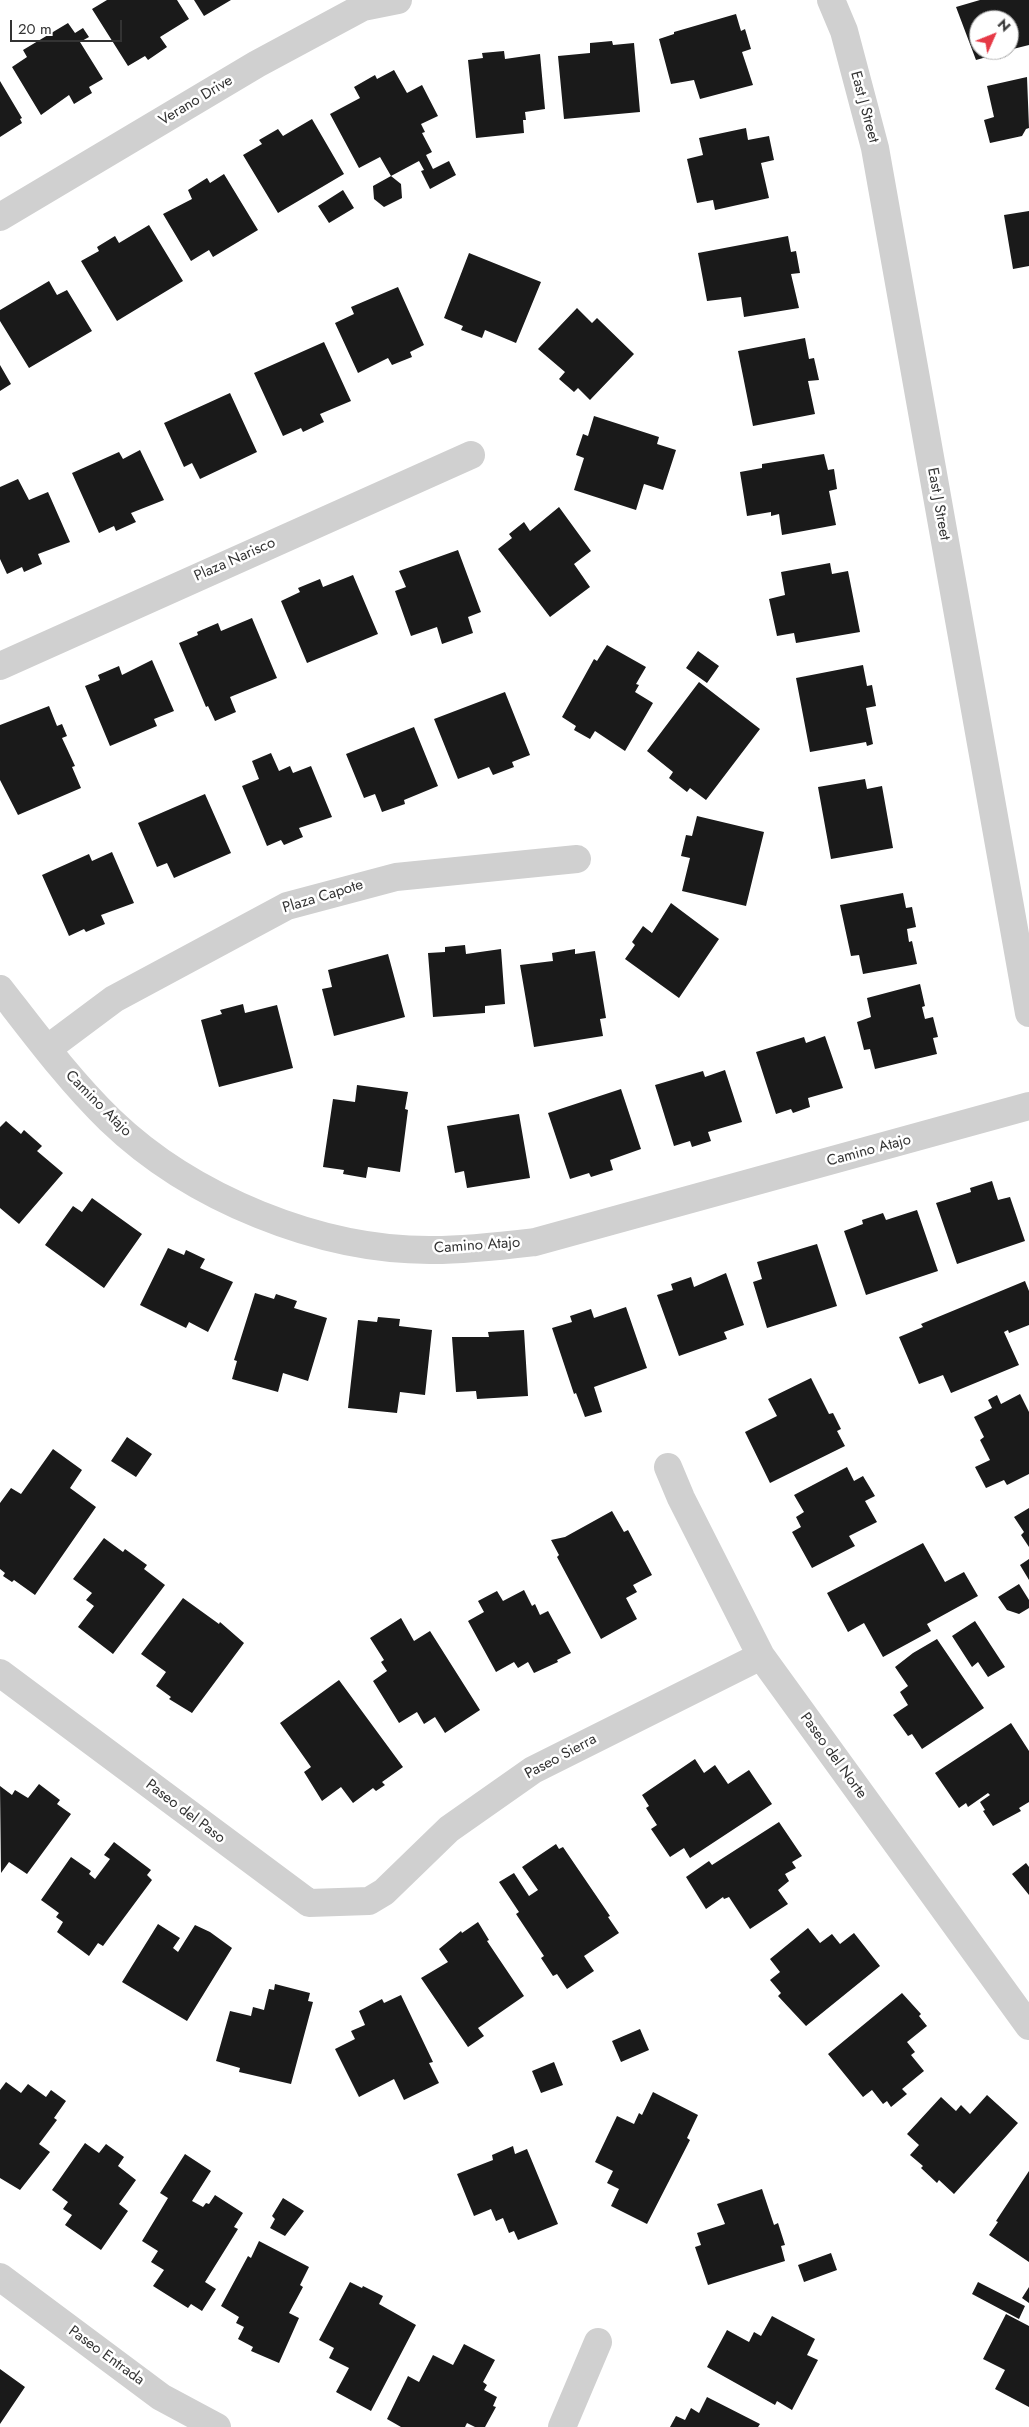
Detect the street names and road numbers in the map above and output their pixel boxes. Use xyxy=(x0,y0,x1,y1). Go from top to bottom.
street label: East J Street xyxy=(846,69,882,145)
street label: Verano Drive xyxy=(156,72,236,130)
street label: East J Street xyxy=(923,466,953,542)
street label: Plaza Narisco xyxy=(192,534,278,586)
street label: Plaza Capote xyxy=(281,876,365,918)
street label: Camino Atajo xyxy=(61,1067,135,1141)
street label: Camino Atajo xyxy=(825,1131,913,1171)
street label: Camino Atajo xyxy=(433,1234,521,1258)
street label: Paseo del Norte xyxy=(796,1709,870,1803)
street label: Paseo Sierra xyxy=(522,1731,600,1783)
street label: Paseo del Paso xyxy=(142,1776,228,1848)
street label: Paseo Entrada xyxy=(65,2322,147,2390)

